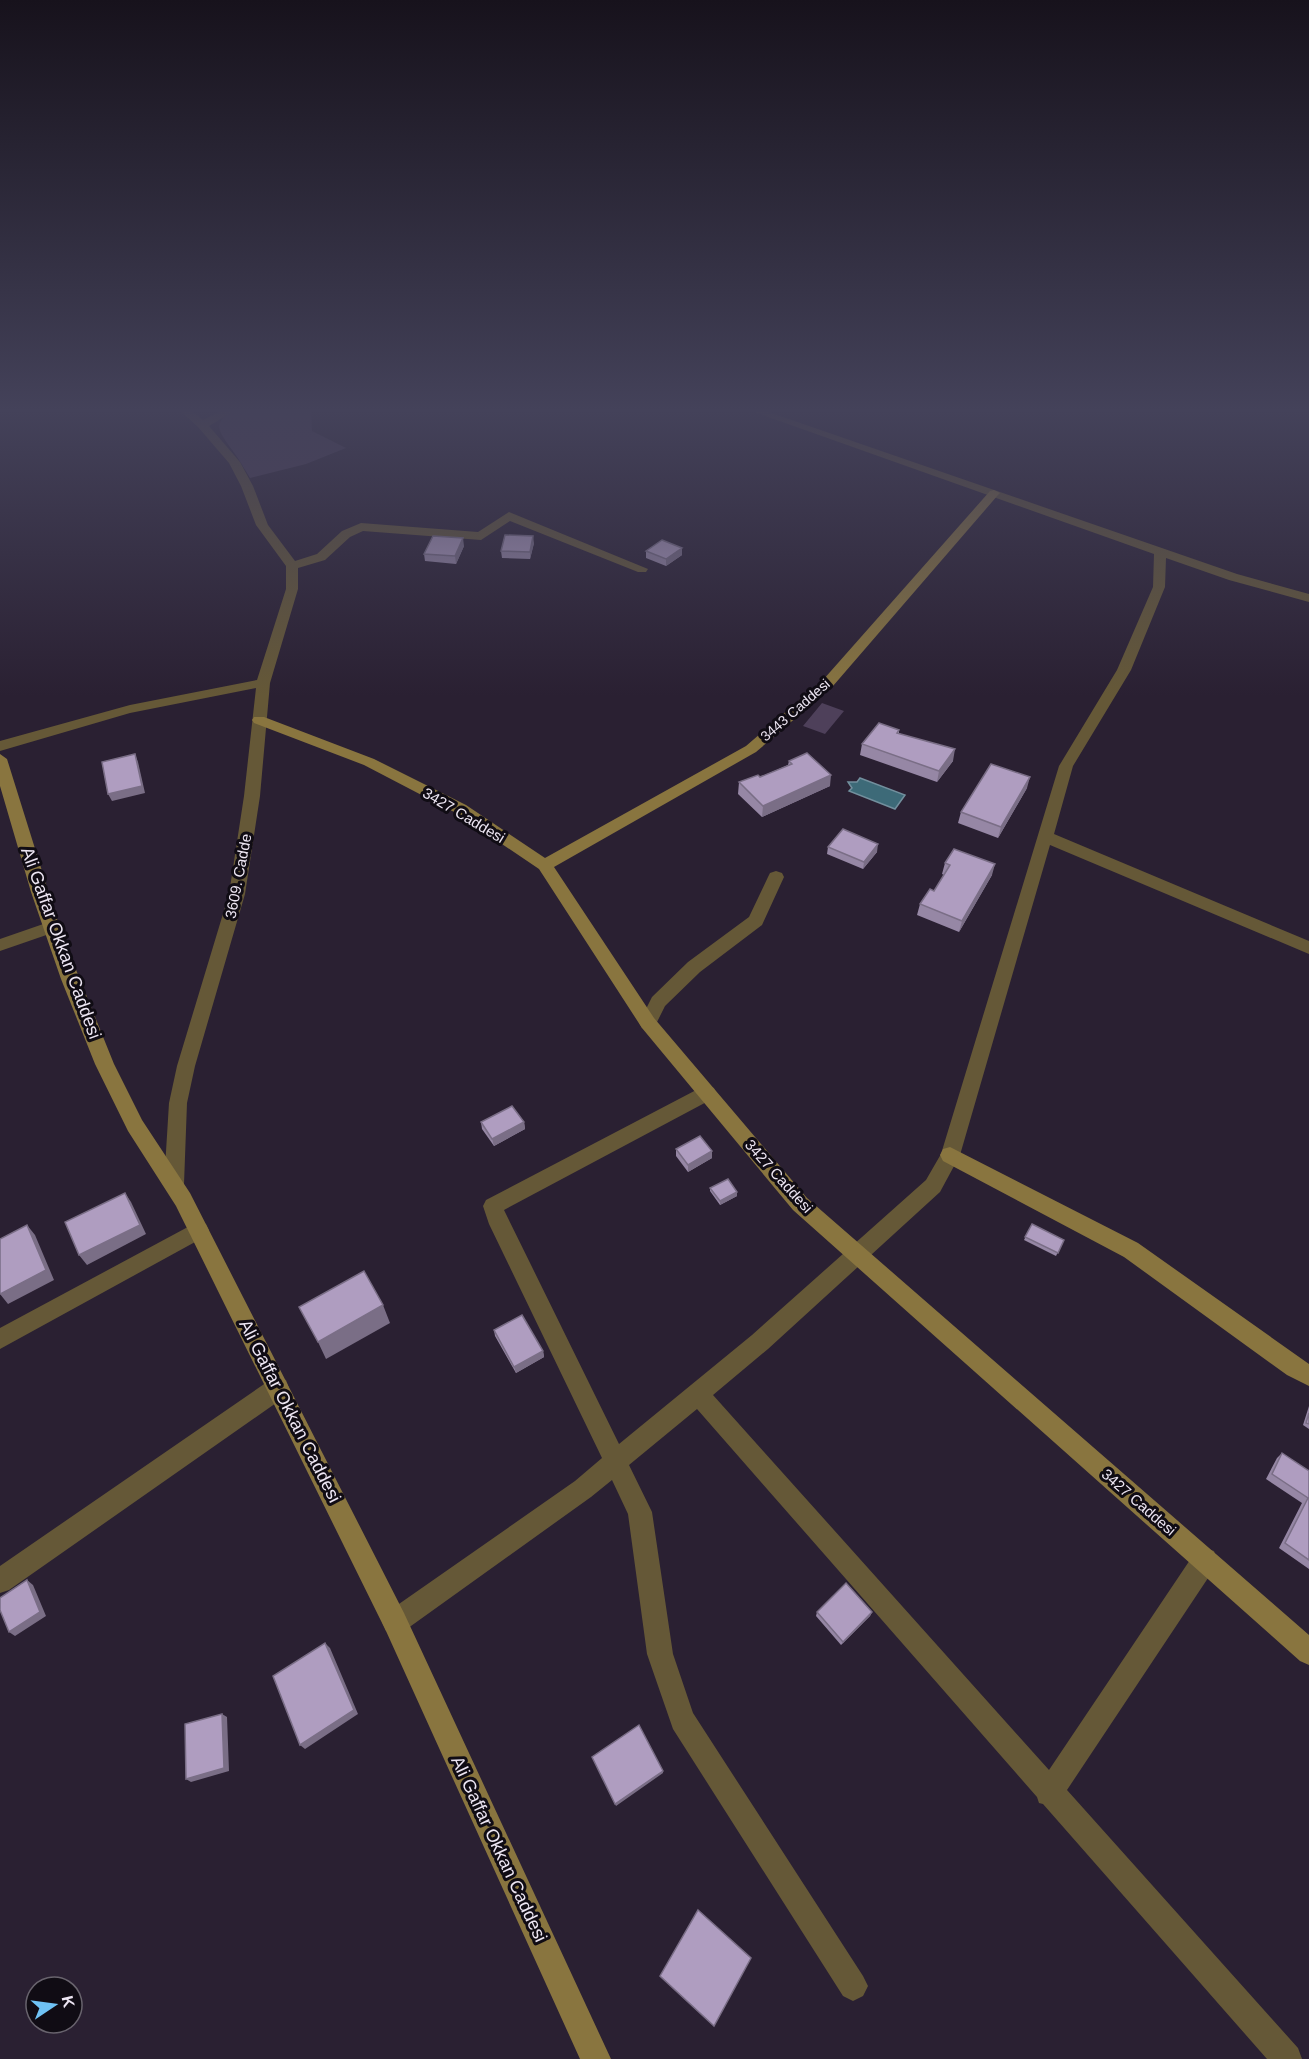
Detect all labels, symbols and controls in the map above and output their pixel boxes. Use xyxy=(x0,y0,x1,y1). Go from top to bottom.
street label: 3443 Caddesi xyxy=(757,676,833,744)
street label: 3427 Caddesi xyxy=(420,784,508,846)
street label: 3609. Cadde xyxy=(221,832,255,920)
street label: Ali Gaffar Okkan Caddesi xyxy=(17,844,105,1042)
street label: 3427 Caddesi xyxy=(742,1136,816,1216)
street label: Ali Gaffar Okkan Caddesi xyxy=(235,1316,345,1506)
street label: 3427 Caddesi xyxy=(1098,1465,1180,1539)
street label: Ali Gaffar Okkan Caddesi xyxy=(447,1753,551,1945)
north arrow xyxy=(24,1975,84,2035)
text: K xyxy=(59,1994,78,2010)

